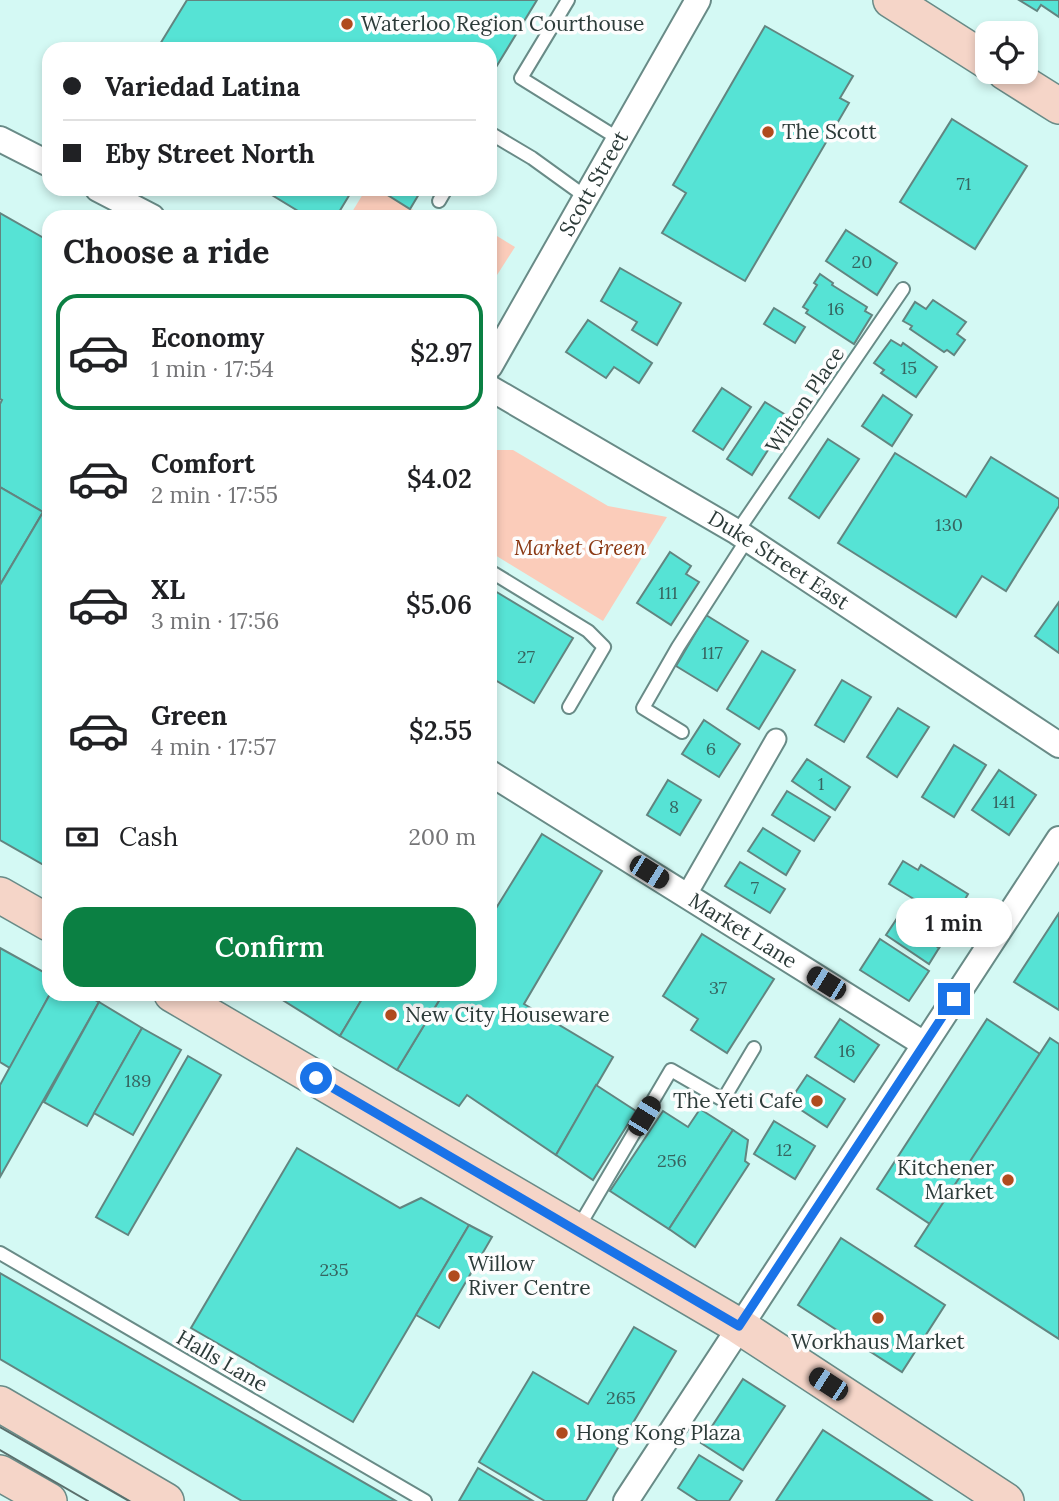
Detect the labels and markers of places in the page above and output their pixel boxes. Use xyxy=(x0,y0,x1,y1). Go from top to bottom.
place label: Waterloo Region Courthouse xyxy=(361,10,644,37)
marker: Waterloo Region Courthouse xyxy=(339,16,355,32)
place label: The Scott xyxy=(782,118,878,145)
marker: The Scott xyxy=(760,124,776,140)
place label: New City Houseware xyxy=(405,1001,610,1028)
marker: New City Houseware xyxy=(383,1007,399,1023)
place label: The Yeti Cafe xyxy=(673,1087,803,1114)
marker: The Yeti Cafe xyxy=(809,1093,825,1109)
place label: Kitchener Market xyxy=(897,1154,995,1205)
marker: Kitchener Market xyxy=(1000,1172,1016,1188)
place label: Willow River Centre xyxy=(468,1250,591,1301)
marker: Willow River Centre xyxy=(446,1268,462,1284)
marker: Workhaus Market xyxy=(870,1310,886,1326)
place label: Workhaus Market xyxy=(791,1328,966,1355)
place label: Hong Kong Plaza xyxy=(576,1419,741,1446)
marker: Hong Kong Plaza xyxy=(554,1425,570,1441)

